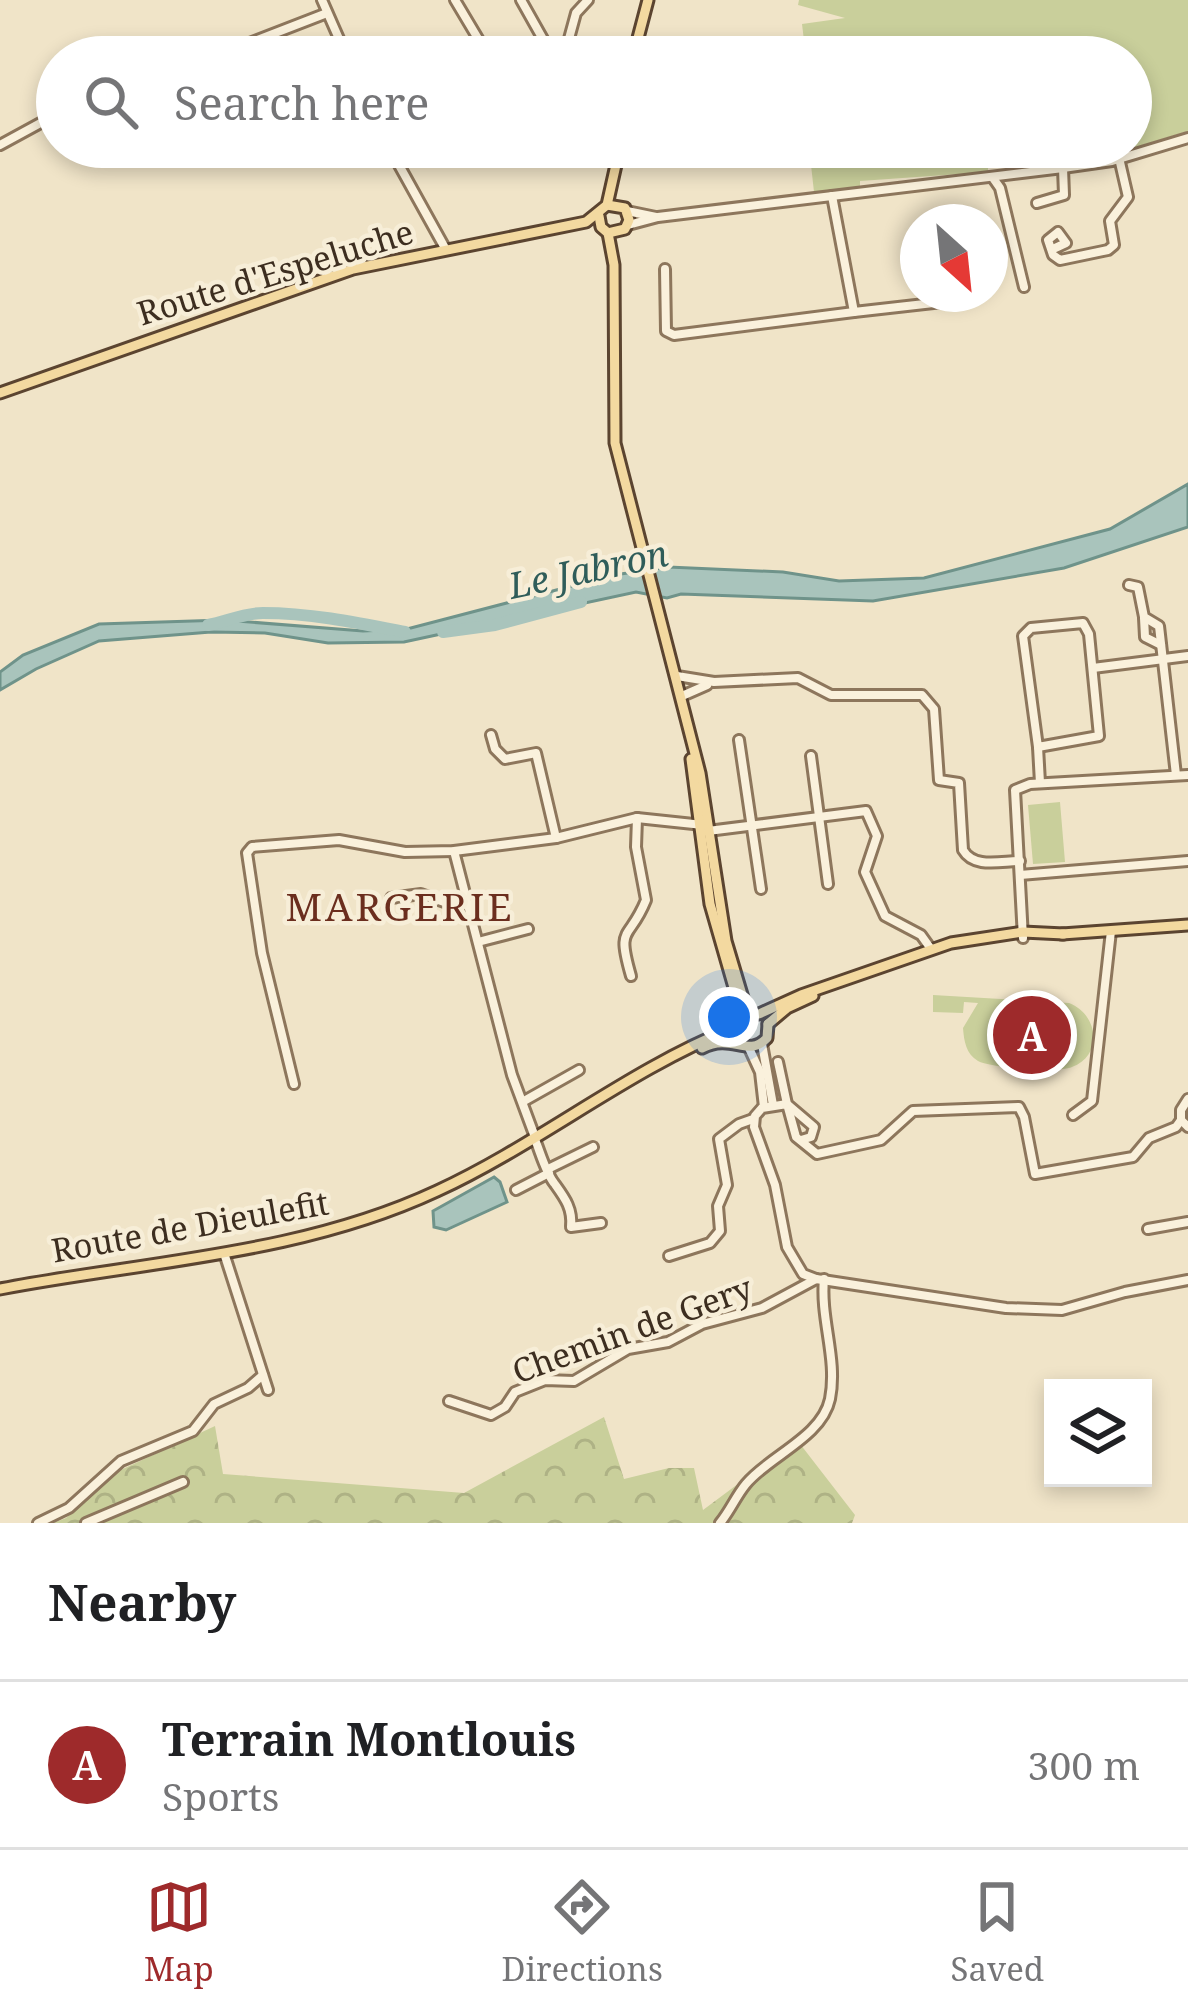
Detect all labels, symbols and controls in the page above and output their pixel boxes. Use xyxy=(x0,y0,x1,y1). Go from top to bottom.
search box xyxy=(36,36,1152,168)
icon: search xyxy=(78,69,144,135)
text: Search here xyxy=(174,72,429,133)
north arrow xyxy=(900,204,1008,312)
street label: Route d'Espeluche xyxy=(131,209,419,335)
water label: Le Jabron xyxy=(503,528,672,610)
district label: MARGERIE xyxy=(285,879,515,932)
your location xyxy=(699,987,759,1047)
pin: A xyxy=(993,990,1071,1080)
street label: Route de Dieulefit xyxy=(48,1179,332,1273)
street label: Chemin de Gery xyxy=(506,1265,759,1393)
map controls xyxy=(1044,1379,1152,1487)
button: layers xyxy=(1044,1379,1152,1487)
text: Nearby xyxy=(48,1566,236,1636)
text: Terrain Montlouis xyxy=(162,1708,576,1769)
text: A xyxy=(72,1738,102,1791)
text: 300 m xyxy=(1028,1738,1140,1791)
text: Sports xyxy=(162,1769,279,1822)
tab: Map xyxy=(144,1874,214,1991)
tab: Directions xyxy=(501,1874,663,1991)
tab: Saved xyxy=(951,1874,1044,1991)

